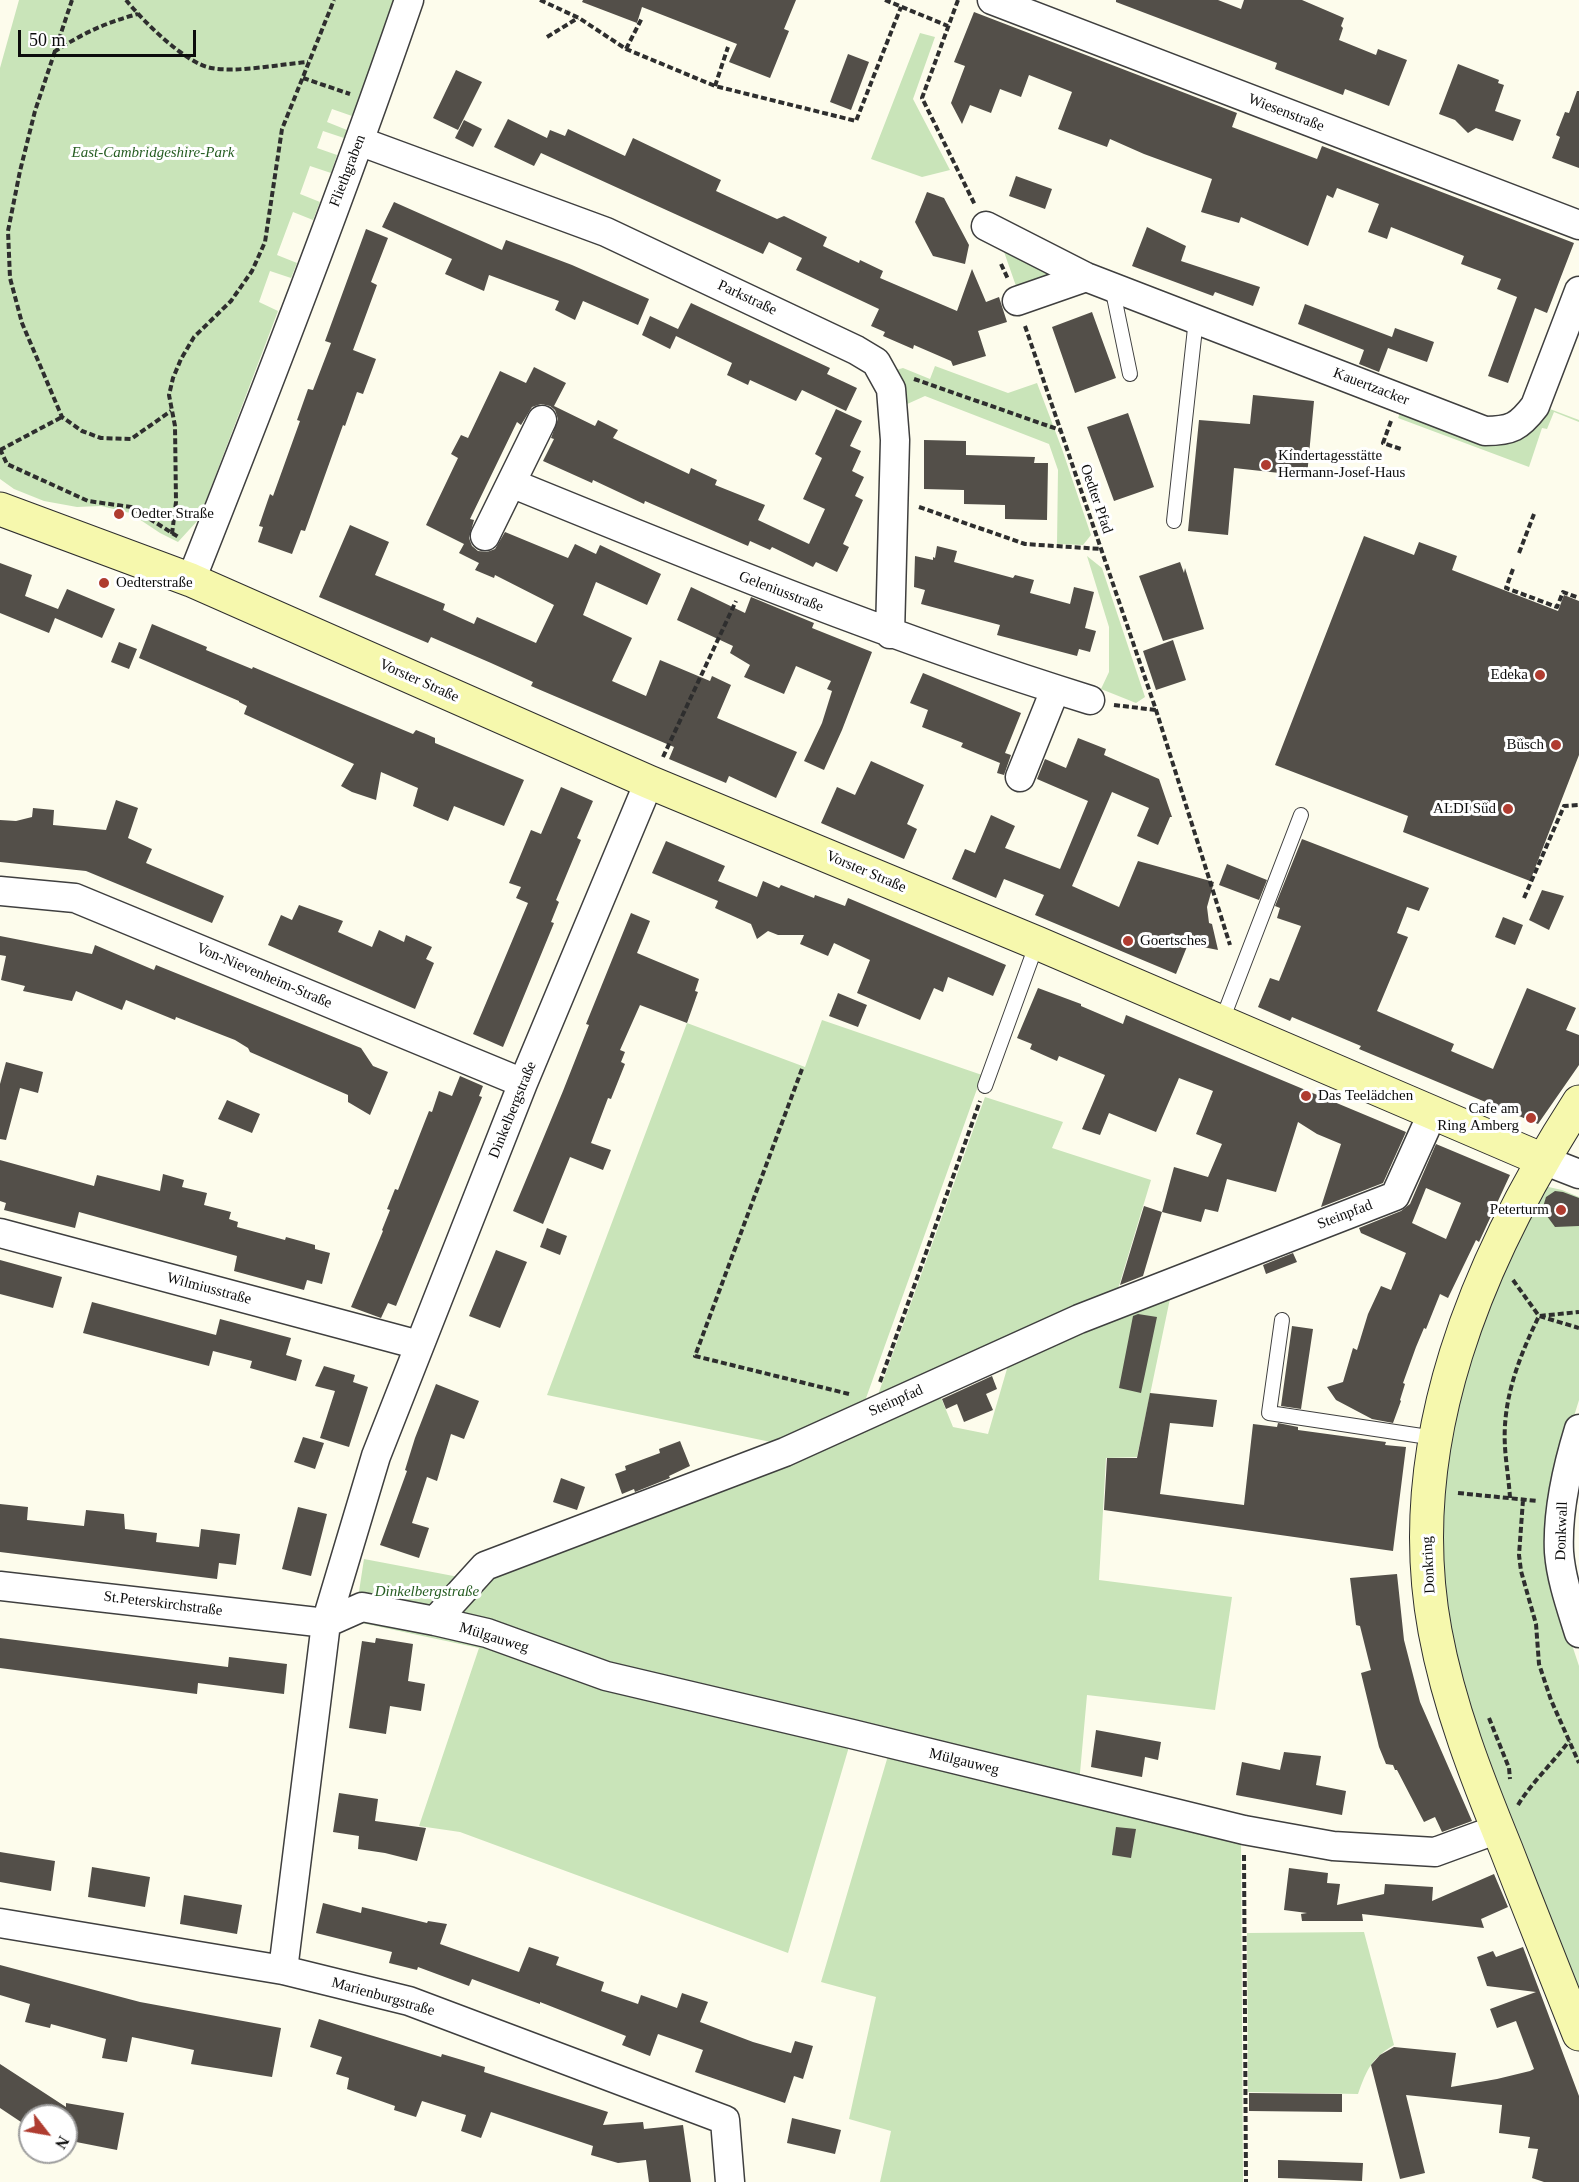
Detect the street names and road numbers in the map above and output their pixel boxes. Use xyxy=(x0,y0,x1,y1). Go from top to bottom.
street label: Wiesenstraße xyxy=(1245,90,1327,136)
street label: Fliethgraben xyxy=(326,132,370,210)
street label: Parkstraße xyxy=(715,276,779,320)
street label: Kauertzacker xyxy=(1330,364,1412,410)
street label: Oedter Pfad xyxy=(1076,462,1116,536)
street label: Geleniusstraße xyxy=(736,568,826,616)
street label: Vorster Straße xyxy=(376,655,462,707)
street label: Vorster Straße xyxy=(823,847,909,897)
street label: Von-Nievenheim-Straße xyxy=(194,939,334,1013)
street label: Dinkelbergstraße xyxy=(485,1059,541,1161)
street label: Steinpfad xyxy=(1315,1196,1375,1234)
street label: Wilmiusstraße xyxy=(165,1269,253,1309)
street label: Steinpfad xyxy=(866,1381,926,1421)
street label: Donkwall xyxy=(1552,1501,1572,1561)
street label: Donkring xyxy=(1419,1536,1439,1594)
street label: St.Peterskirchstraße xyxy=(103,1588,223,1620)
street label: Mülgauweg xyxy=(457,1619,531,1657)
street label: Mülgauweg xyxy=(927,1745,1001,1779)
street label: Marienburgstraße xyxy=(329,1974,437,2020)

